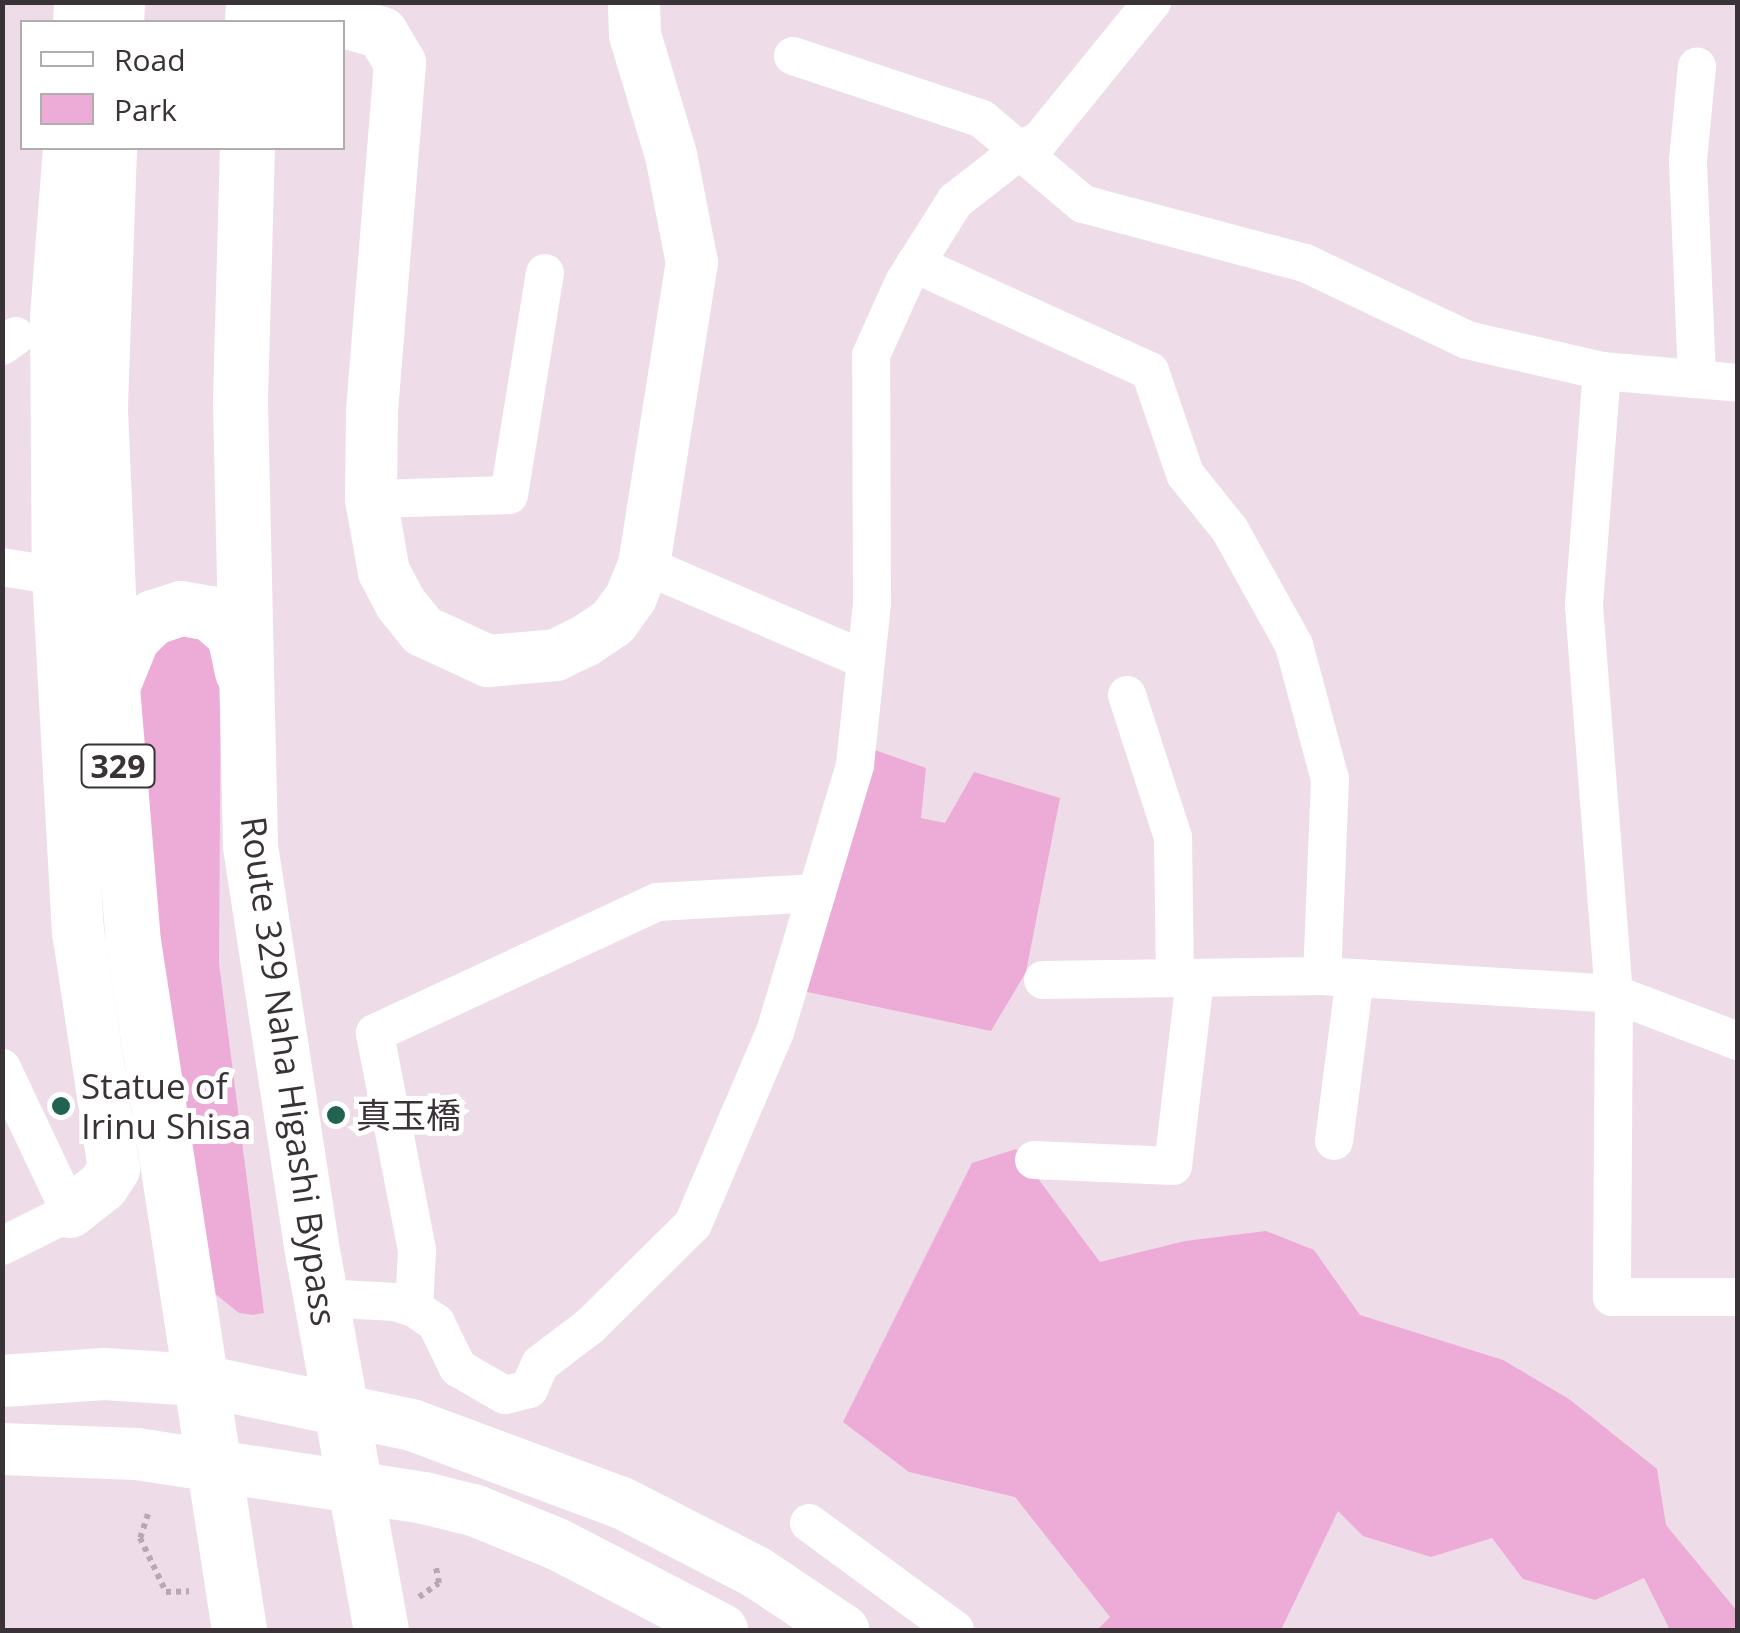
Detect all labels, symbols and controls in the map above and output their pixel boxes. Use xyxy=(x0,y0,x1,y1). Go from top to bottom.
legend xyxy=(20,20,345,150)
text: Road xyxy=(114,39,186,80)
text: Park xyxy=(114,89,177,130)
road number: 329 xyxy=(80,739,156,793)
street label: Route 329 Naha Higashi Bypass xyxy=(232,814,346,1328)
place label: Statue of Irinu Shisa xyxy=(81,1065,252,1147)
place label: 真玉橋 xyxy=(356,1094,461,1136)
marker: Statue of Irinu Shisa xyxy=(50,1095,72,1117)
marker: 真玉橋 xyxy=(325,1104,347,1126)

